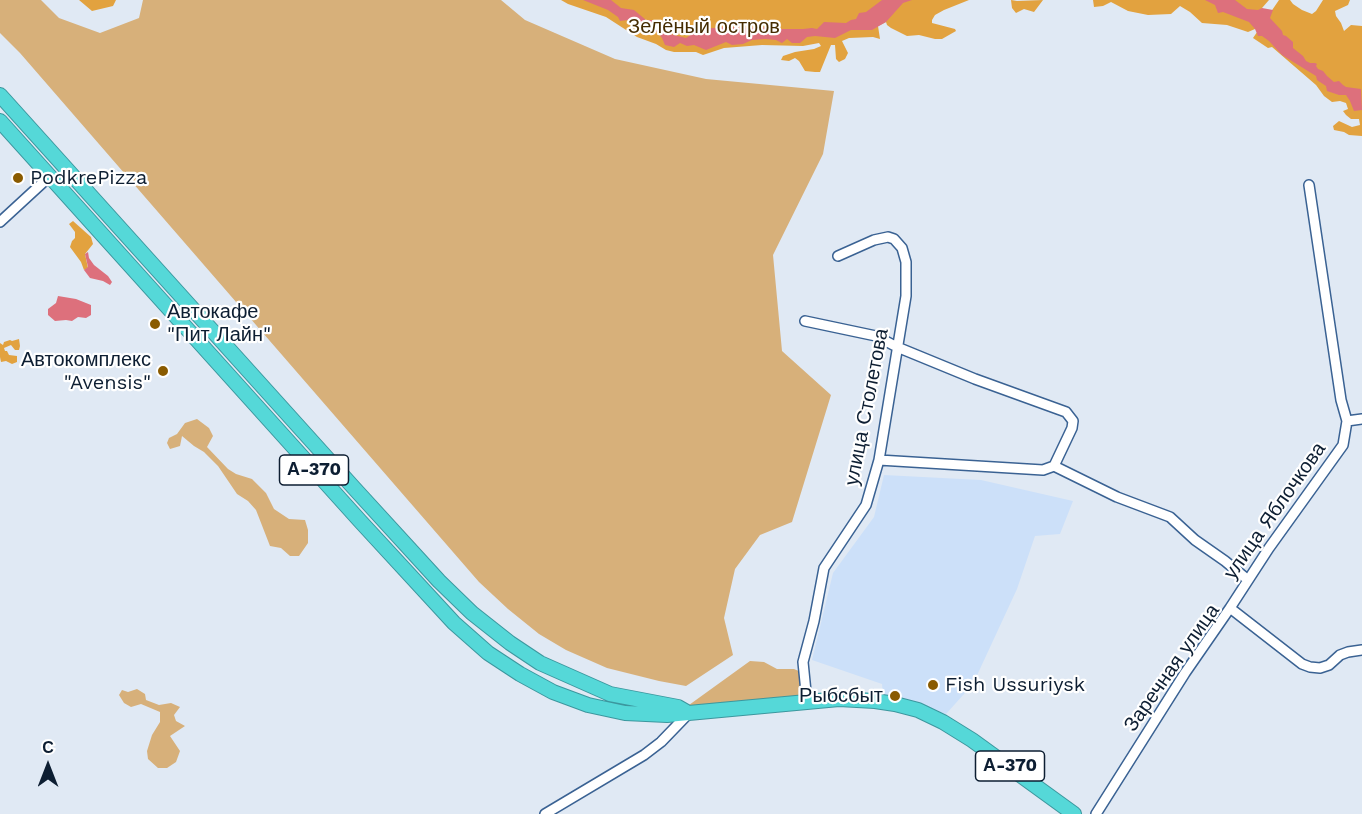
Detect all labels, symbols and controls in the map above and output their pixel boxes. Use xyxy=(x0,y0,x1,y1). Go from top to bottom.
park label: Зелёный остров xyxy=(628,15,780,39)
place label: PodkrePizza xyxy=(30,166,147,190)
marker: PodkrePizza xyxy=(11,171,25,185)
place label: Автокафе "Пит Лайн" xyxy=(167,300,271,347)
marker: Автокафе "Пит Лайн" xyxy=(148,317,162,331)
street label: улица Столетова xyxy=(840,326,894,488)
place label: Автокомплекс "Avensis" xyxy=(21,348,151,395)
marker: Автокомплекс "Avensis" xyxy=(156,364,170,378)
street label: улица Яблочкова xyxy=(1219,438,1331,584)
road number: А-370 xyxy=(280,455,348,485)
street label: Заречная улица xyxy=(1119,600,1225,736)
place label: Fish Ussuriysk xyxy=(945,673,1085,697)
marker: Fish Ussuriysk xyxy=(926,678,940,692)
place label: Рыбсбыт xyxy=(799,684,883,708)
marker: Рыбсбыт xyxy=(888,689,902,703)
north arrow xyxy=(18,736,78,796)
text: С xyxy=(42,738,54,757)
road number: А-370 xyxy=(976,751,1044,781)

